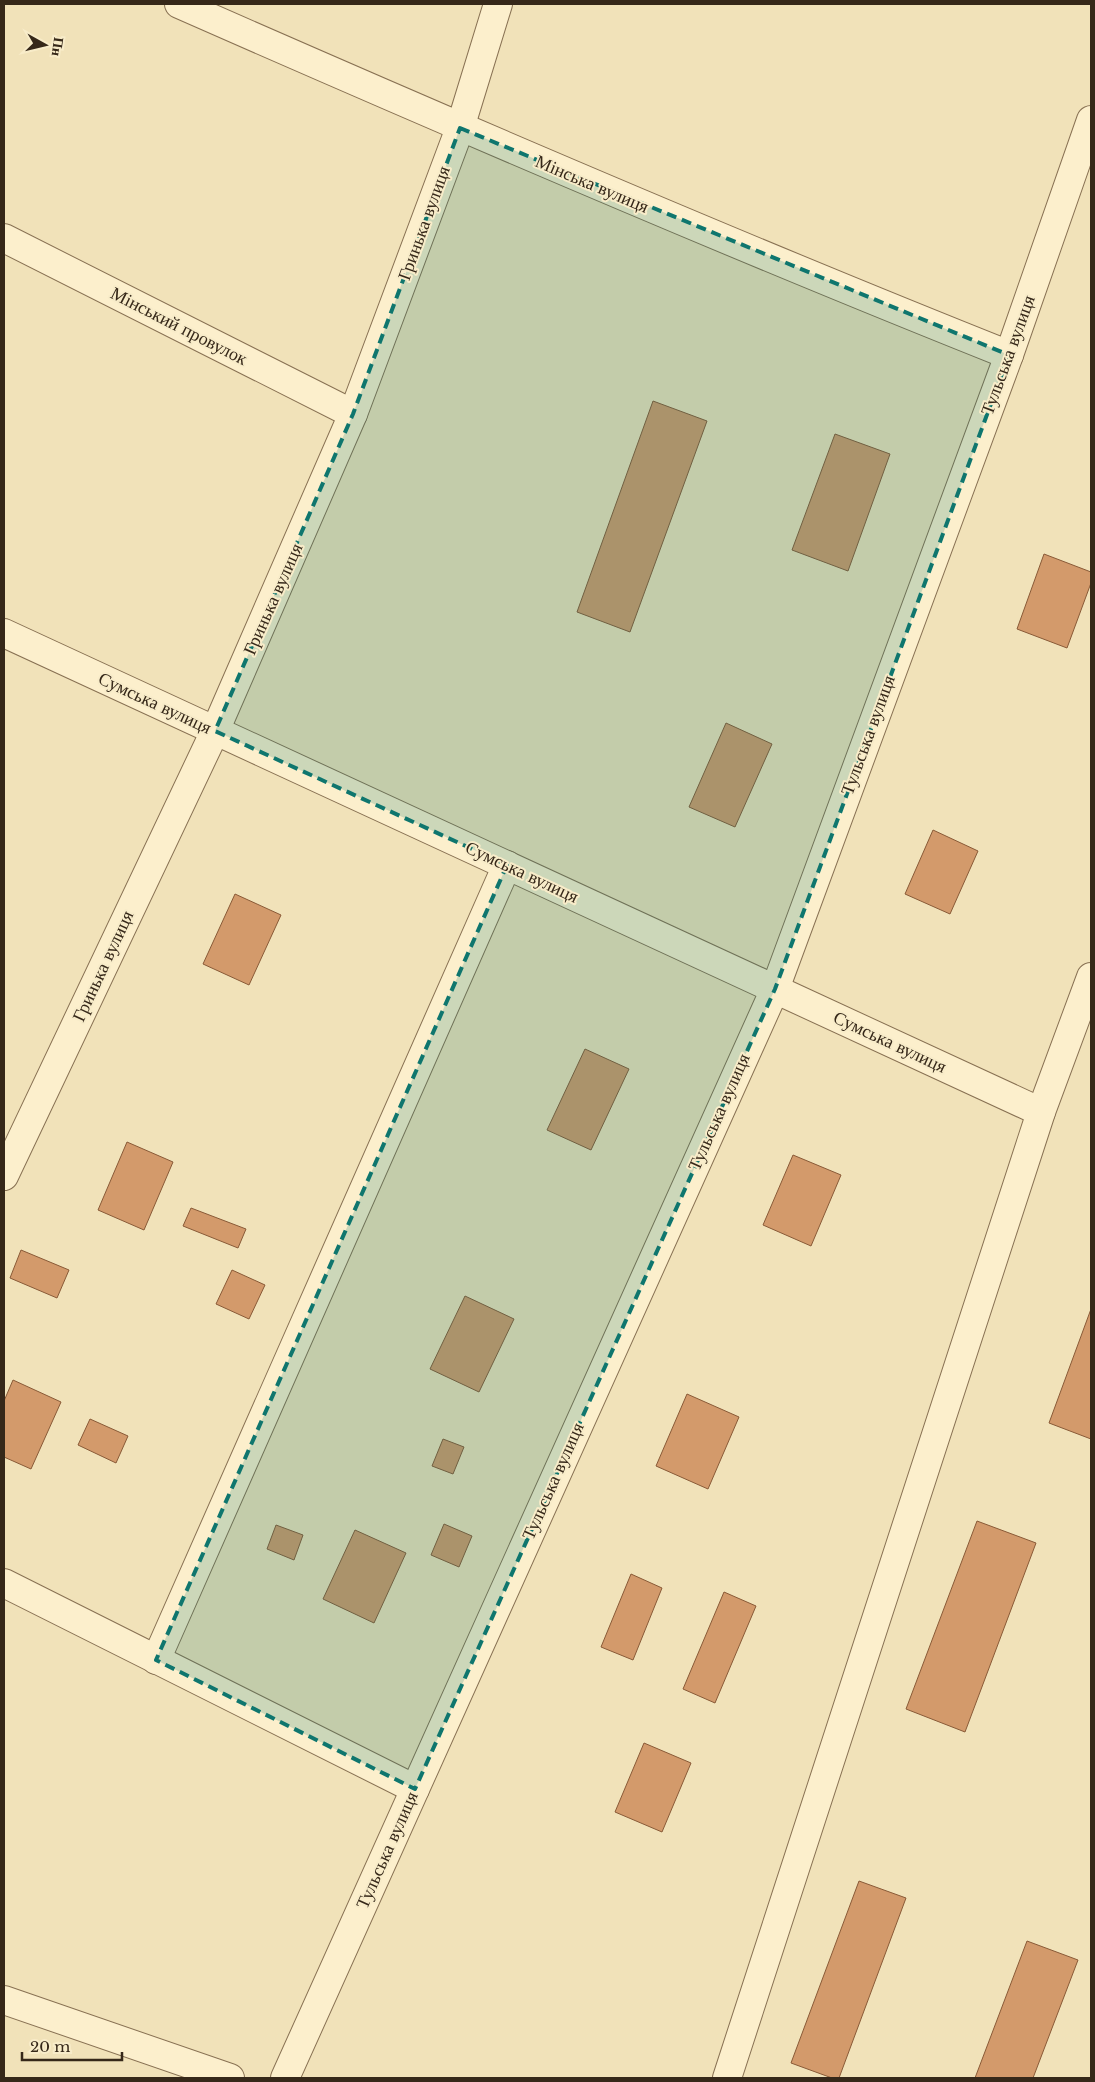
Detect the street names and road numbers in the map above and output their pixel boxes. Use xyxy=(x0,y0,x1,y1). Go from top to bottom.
street label: Мінська вулиця xyxy=(532,150,652,218)
street label: Гринька вулиця xyxy=(393,163,455,283)
street label: Мінський провулок xyxy=(107,282,251,370)
street label: Тульська вулиця xyxy=(976,292,1040,418)
street label: Гринька вулиця xyxy=(239,540,307,658)
street label: Сумська вулиця xyxy=(95,667,215,739)
street label: Тульська вулиця xyxy=(836,672,900,798)
street label: Сумська вулиця xyxy=(462,836,582,908)
street label: Гринька вулиця xyxy=(68,907,138,1025)
street label: Сумська вулиця xyxy=(830,1006,950,1078)
street label: Тульська вулиця xyxy=(683,1050,755,1174)
street label: Тульська вулиця xyxy=(517,1419,589,1543)
street label: Тульська вулиця xyxy=(351,1788,423,1912)

